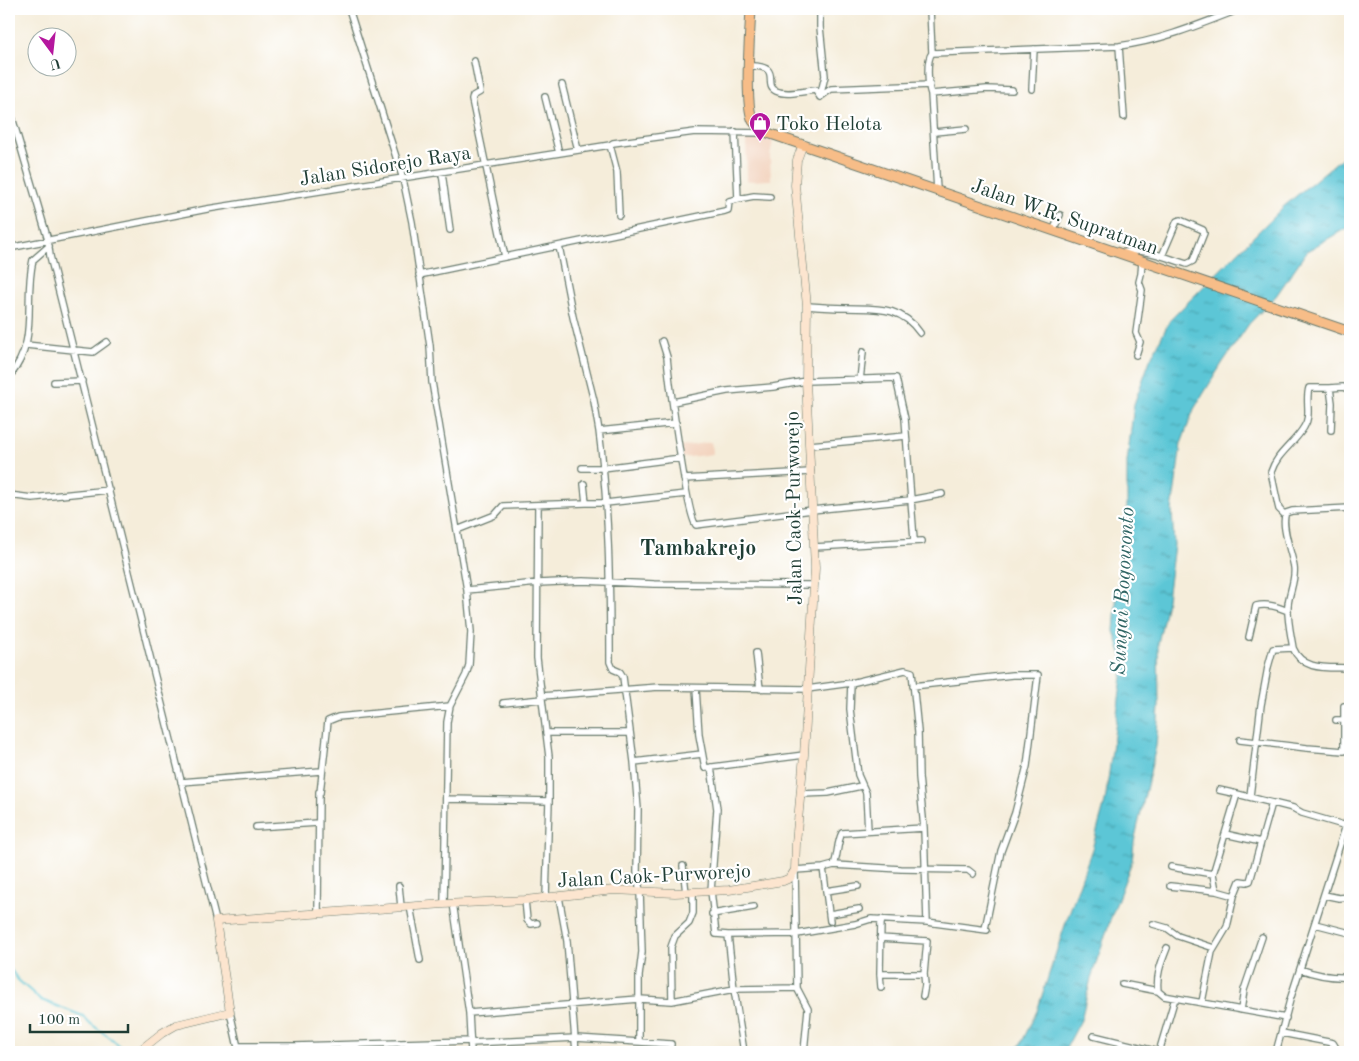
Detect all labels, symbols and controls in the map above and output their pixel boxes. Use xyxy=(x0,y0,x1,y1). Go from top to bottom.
north arrow xyxy=(28,28,78,78)
text: U xyxy=(48,55,62,72)
shop icon: Toko Helota xyxy=(748,111,772,142)
place label: Toko Helota xyxy=(776,115,882,135)
street label: Jalan Sidorejo Raya xyxy=(298,144,473,190)
street label: Jalan W.R. Supratman xyxy=(968,176,1161,259)
street label: Jalan Caok-Purworejo xyxy=(783,411,807,605)
water label: Sungai Bogowonto xyxy=(1109,506,1138,676)
district label: Tambakrejo xyxy=(640,538,756,560)
street label: Jalan Caok-Purworejo xyxy=(557,862,752,892)
scale bar xyxy=(30,1001,128,1033)
text: 100 m xyxy=(38,1013,80,1028)

